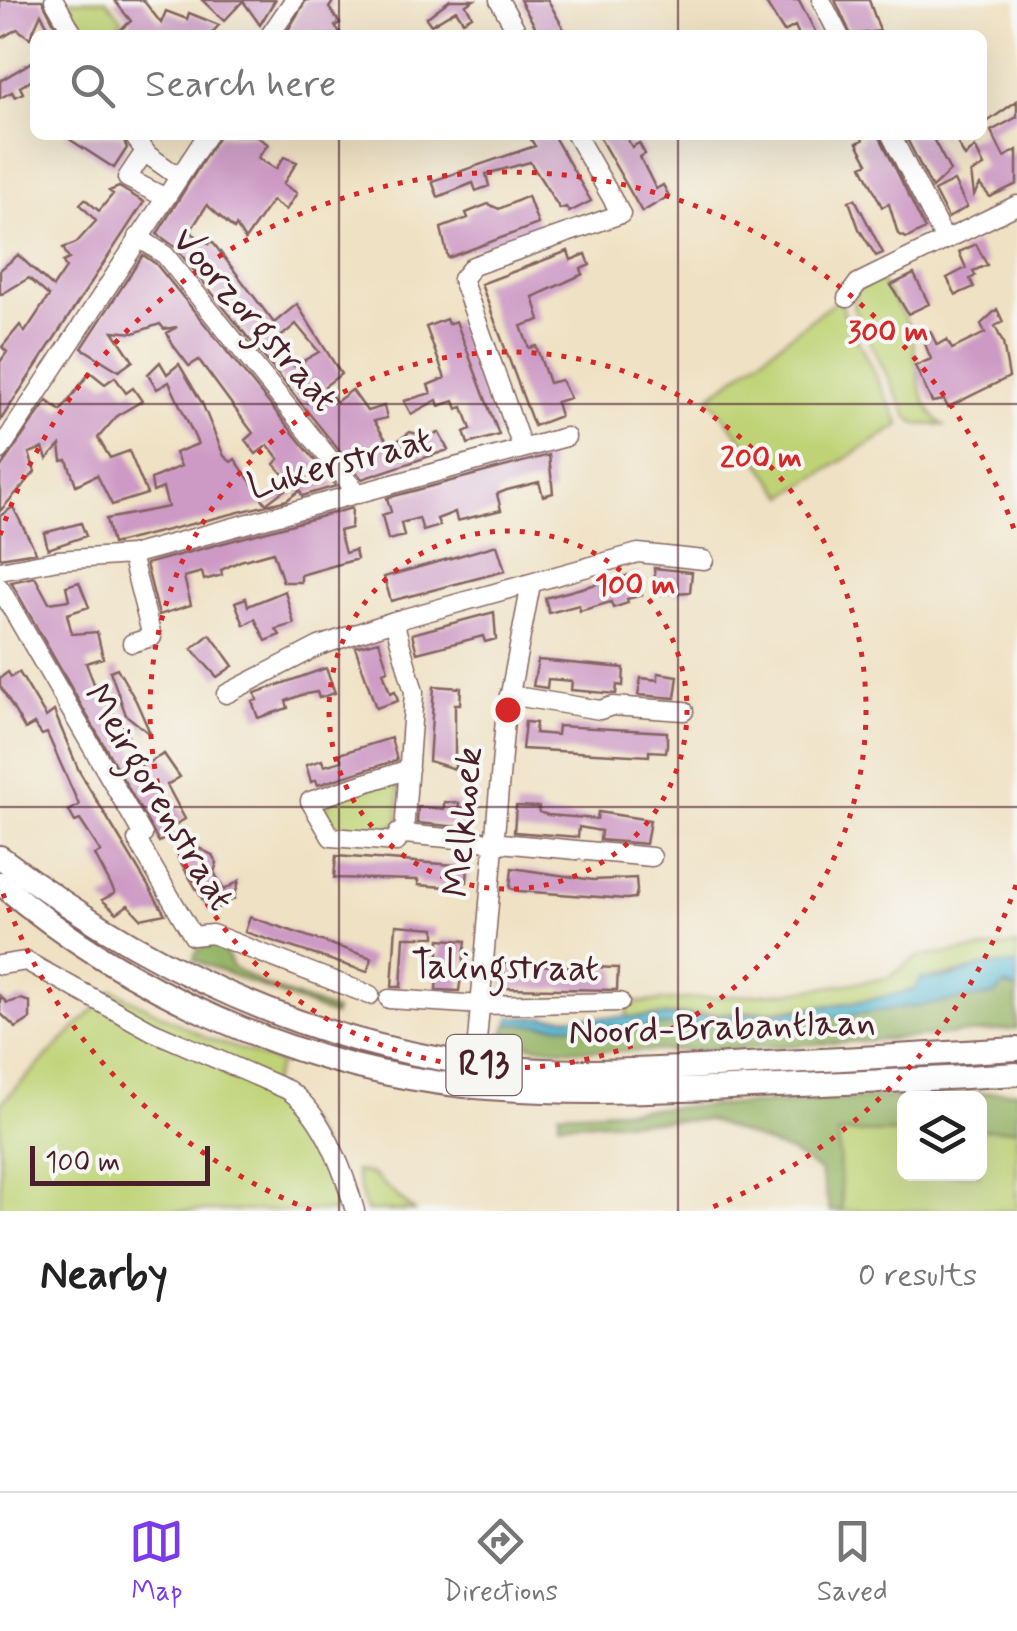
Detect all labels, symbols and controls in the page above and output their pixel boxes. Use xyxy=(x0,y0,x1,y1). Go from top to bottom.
search box xyxy=(30,30,987,140)
icon: search xyxy=(65,58,120,113)
text: Search here xyxy=(145,61,336,110)
street label: Voorzorgstraat xyxy=(157,217,348,426)
text: 300 m xyxy=(848,313,928,352)
street label: Lukerstraat xyxy=(242,416,438,512)
text: 200 m xyxy=(720,439,802,478)
text: 100 m xyxy=(595,566,675,605)
street label: Meirgorenstraat xyxy=(68,676,245,923)
centre of rings xyxy=(490,692,526,728)
street label: Melkhoek xyxy=(433,744,495,900)
street label: Talingstraat xyxy=(410,942,600,998)
street label: Noord-Brabantlaan xyxy=(568,998,876,1058)
road number: R13 xyxy=(446,1035,522,1095)
map controls xyxy=(897,1091,987,1181)
button: layers xyxy=(897,1091,987,1181)
scale bar xyxy=(30,1141,210,1186)
text: 100 m xyxy=(45,1145,120,1182)
text: Nearby xyxy=(40,1249,168,1304)
text: 0 results xyxy=(858,1255,977,1297)
tab: Map xyxy=(129,1514,184,1611)
tab: Directions xyxy=(443,1514,558,1611)
tab: Saved xyxy=(817,1514,888,1611)

